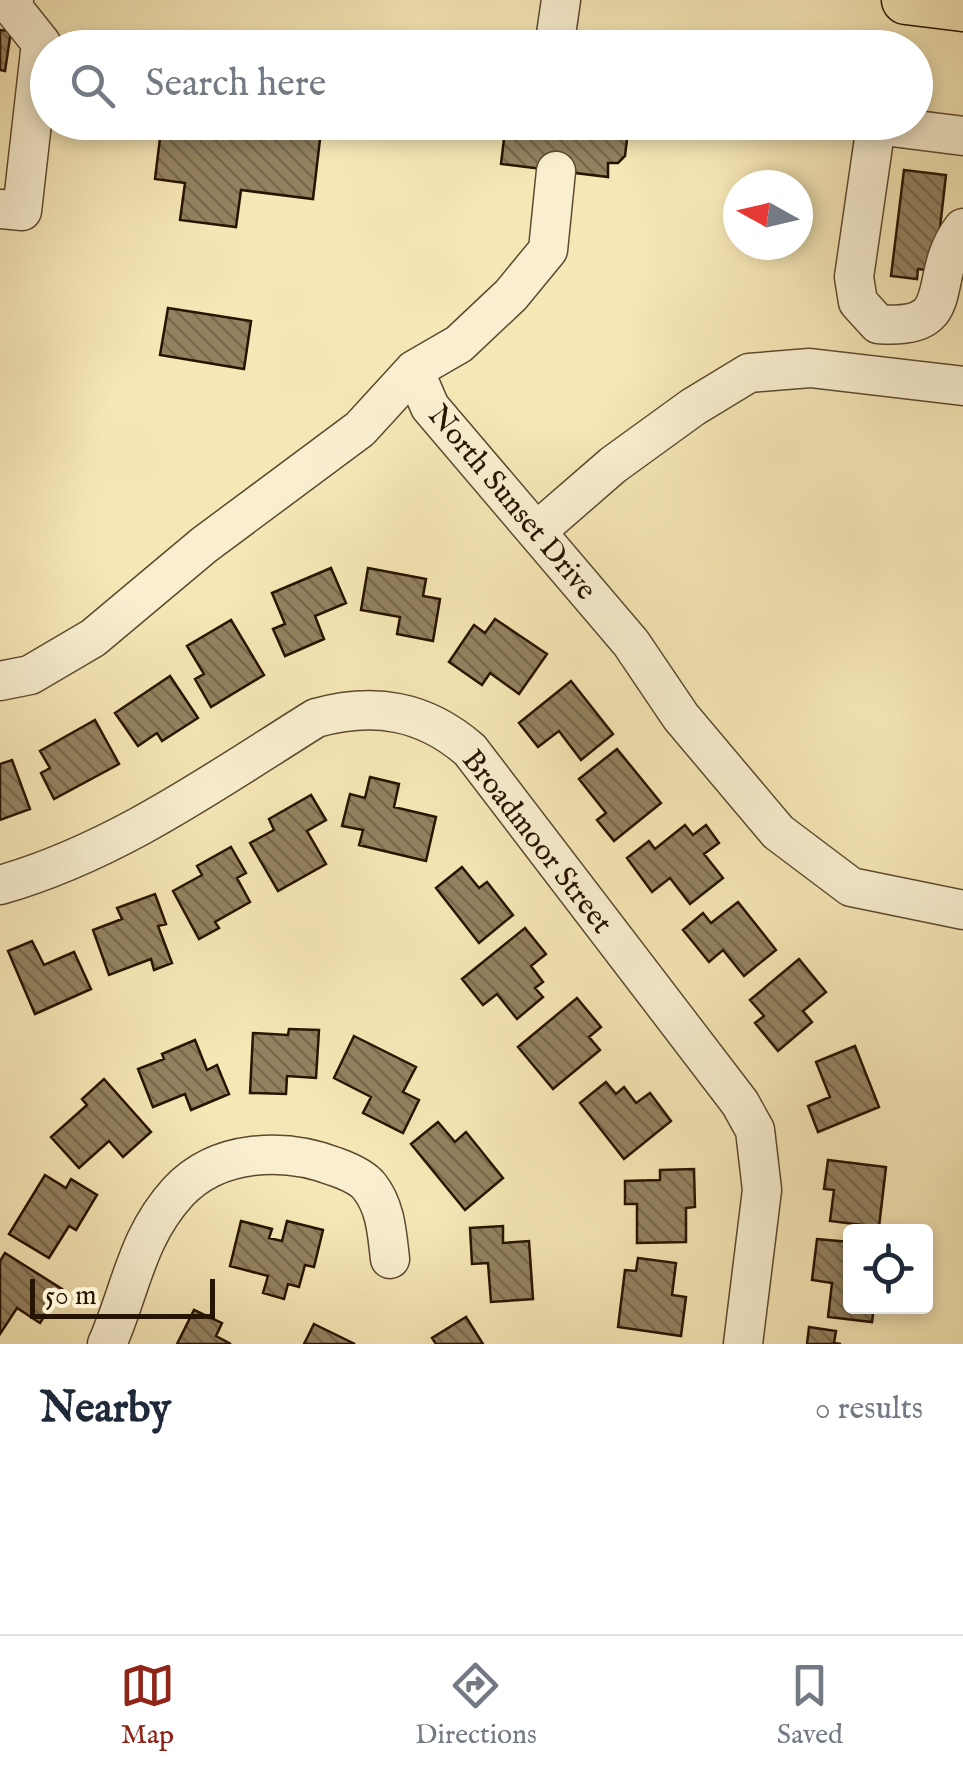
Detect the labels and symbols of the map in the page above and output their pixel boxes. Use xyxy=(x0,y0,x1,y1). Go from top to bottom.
north arrow xyxy=(723,170,813,260)
street label: North Sunset Drive xyxy=(419,398,604,609)
street label: Broadmoor Street xyxy=(453,743,620,942)
scale bar xyxy=(30,1274,215,1318)

